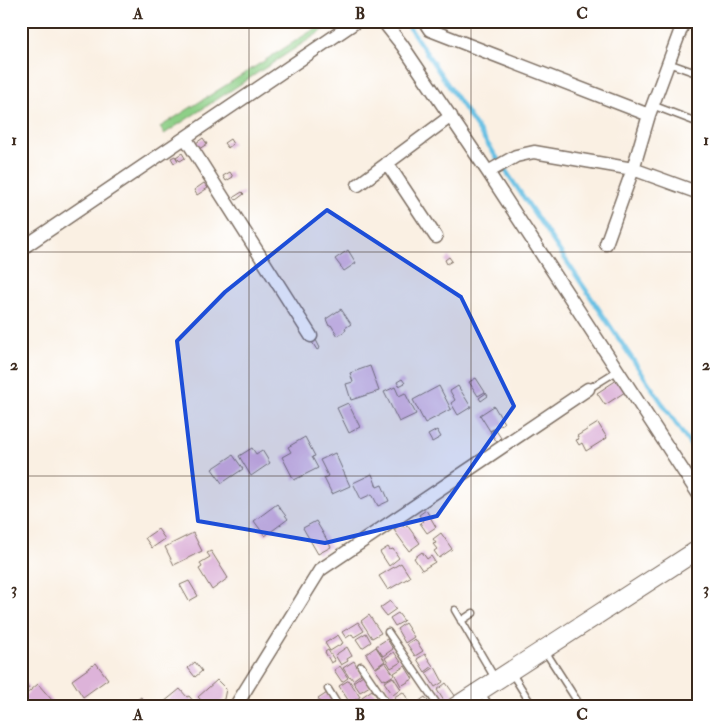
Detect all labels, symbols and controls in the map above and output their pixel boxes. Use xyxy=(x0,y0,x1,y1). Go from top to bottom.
text: A xyxy=(132,4,144,24)
text: B xyxy=(355,4,365,24)
text: C xyxy=(576,4,588,24)
text: 1 xyxy=(11,130,17,150)
text: 1 xyxy=(703,130,709,150)
text: 2 xyxy=(10,355,18,375)
text: 2 xyxy=(702,355,710,375)
text: 3 xyxy=(11,579,17,599)
text: 3 xyxy=(703,579,709,599)
text: A xyxy=(132,705,144,725)
text: B xyxy=(355,705,365,725)
text: C xyxy=(576,705,588,725)

